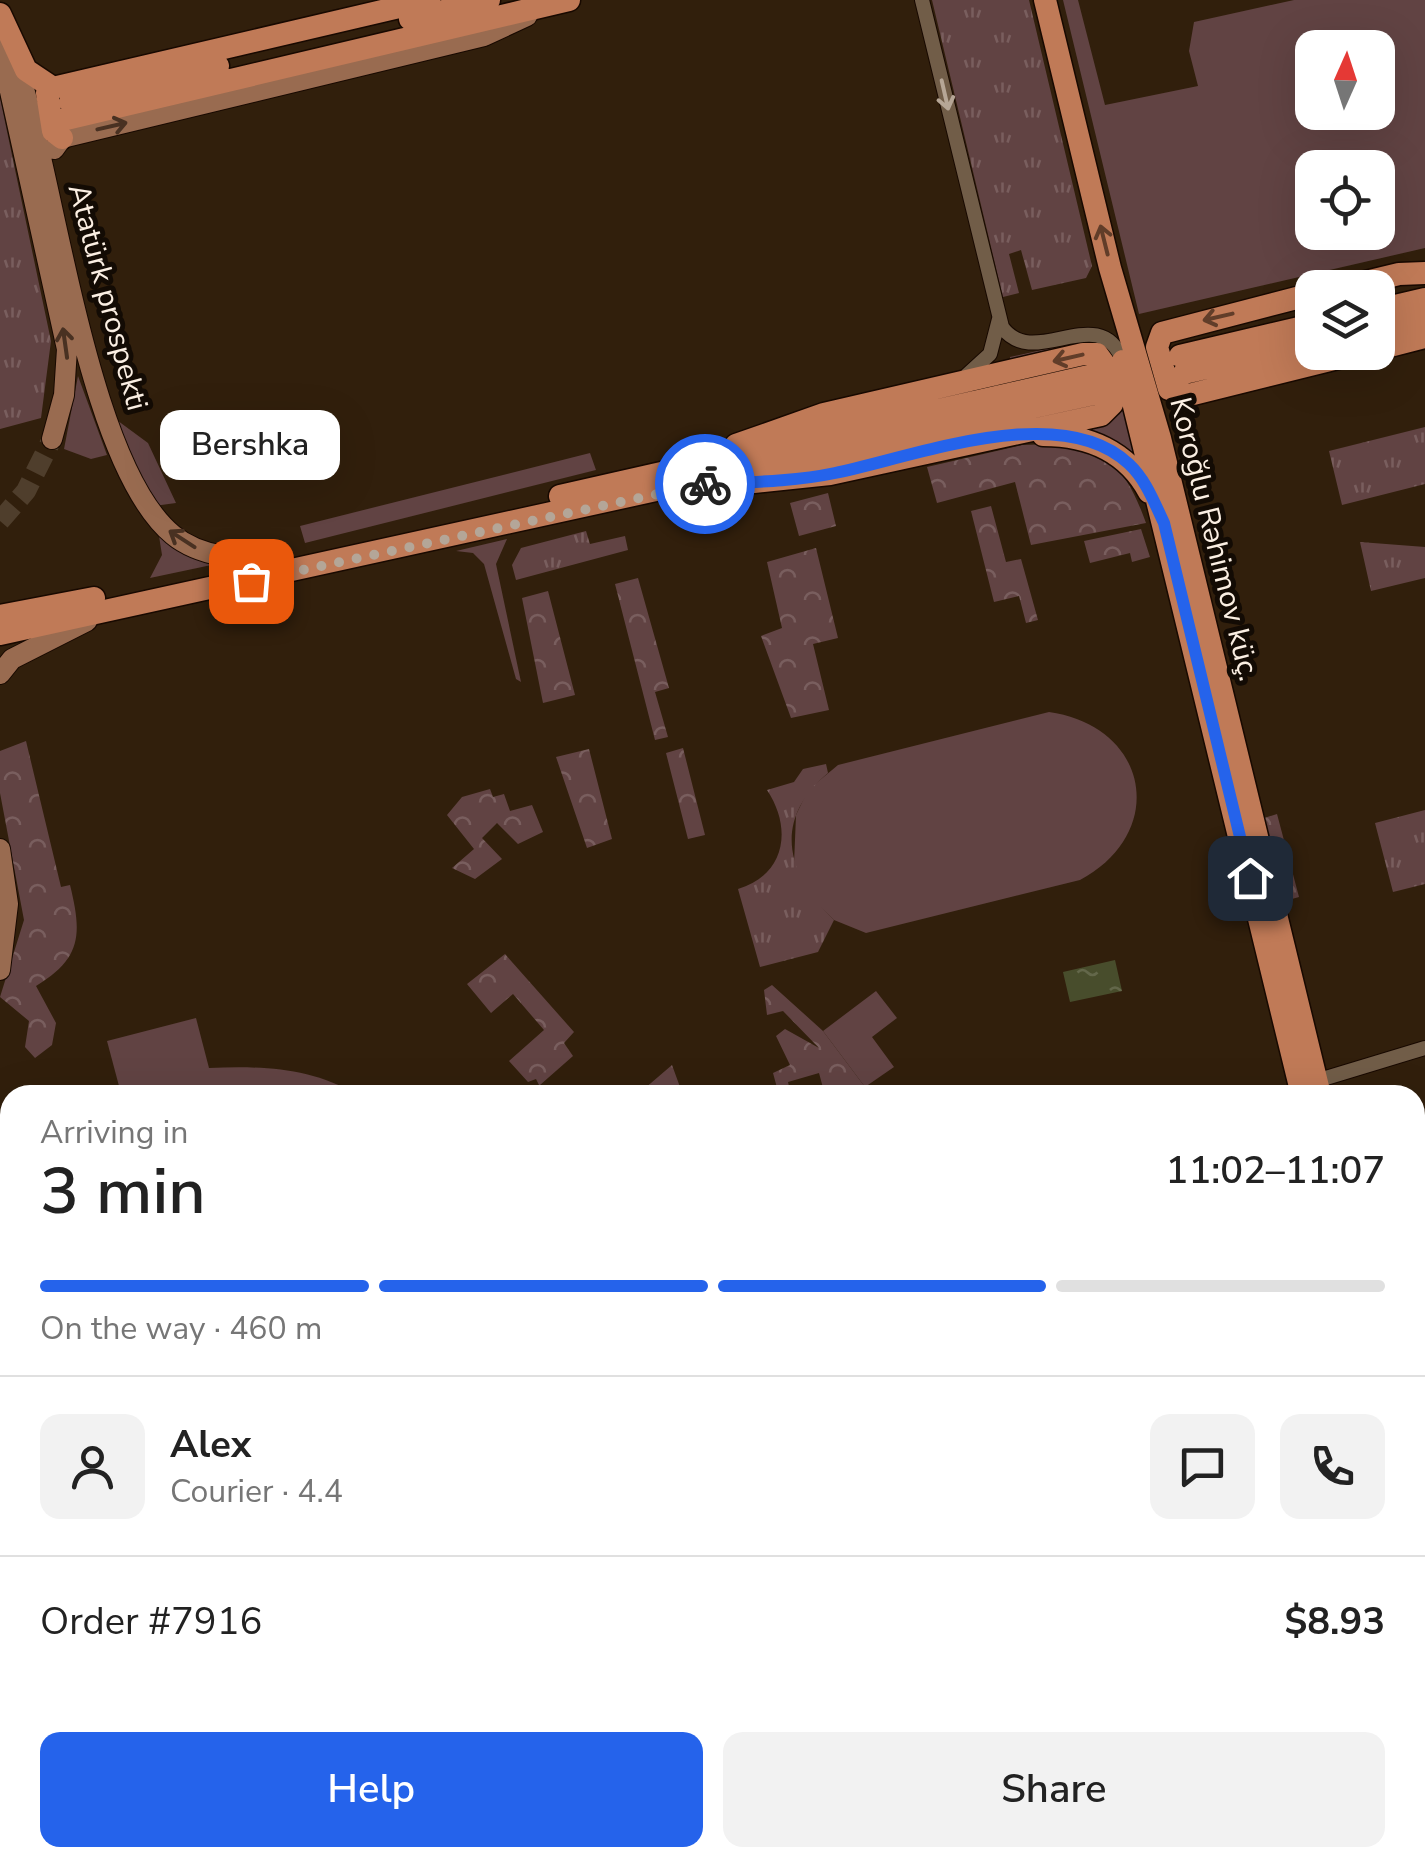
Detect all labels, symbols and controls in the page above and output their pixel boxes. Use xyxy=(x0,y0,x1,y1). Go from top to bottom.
north arrow xyxy=(1295,30,1395,130)
map controls xyxy=(1295,30,1395,370)
one-way arrow xyxy=(937,78,955,110)
one-way arrow xyxy=(95,116,127,134)
button: locate xyxy=(1295,150,1395,250)
street label: Atatürk prospekti xyxy=(58,179,158,415)
one-way arrow xyxy=(1093,225,1112,256)
button: layers xyxy=(1295,270,1395,370)
one-way arrow xyxy=(1203,309,1235,327)
one-way arrow xyxy=(55,328,74,360)
one-way arrow xyxy=(1053,350,1085,368)
street label: Koroğlu Rəhimov küç. xyxy=(1159,393,1270,685)
callout: Bershka xyxy=(161,411,341,481)
text: Bershka xyxy=(191,423,309,466)
courier xyxy=(655,434,755,534)
icon: bike xyxy=(678,457,733,512)
one-way arrow xyxy=(169,529,197,549)
pin xyxy=(209,539,294,624)
icon: bag xyxy=(224,554,279,609)
pin xyxy=(1208,836,1293,921)
icon: home xyxy=(1223,851,1278,906)
text: Arriving in xyxy=(40,1111,188,1154)
text: 11:02–11:07 xyxy=(1166,1145,1385,1196)
text: 3 min xyxy=(40,1147,206,1236)
text: On the way · 460 m xyxy=(40,1307,322,1350)
button: person xyxy=(40,1414,145,1519)
button: chat xyxy=(1150,1414,1255,1519)
button: phone xyxy=(1280,1414,1385,1519)
text: Alex xyxy=(170,1419,251,1470)
text: Courier · 4.4 xyxy=(170,1470,343,1513)
text: Order #7916 xyxy=(40,1596,262,1647)
text: $8.93 xyxy=(1284,1596,1385,1647)
button: Help xyxy=(40,1732,703,1847)
button: Share xyxy=(723,1732,1385,1847)

